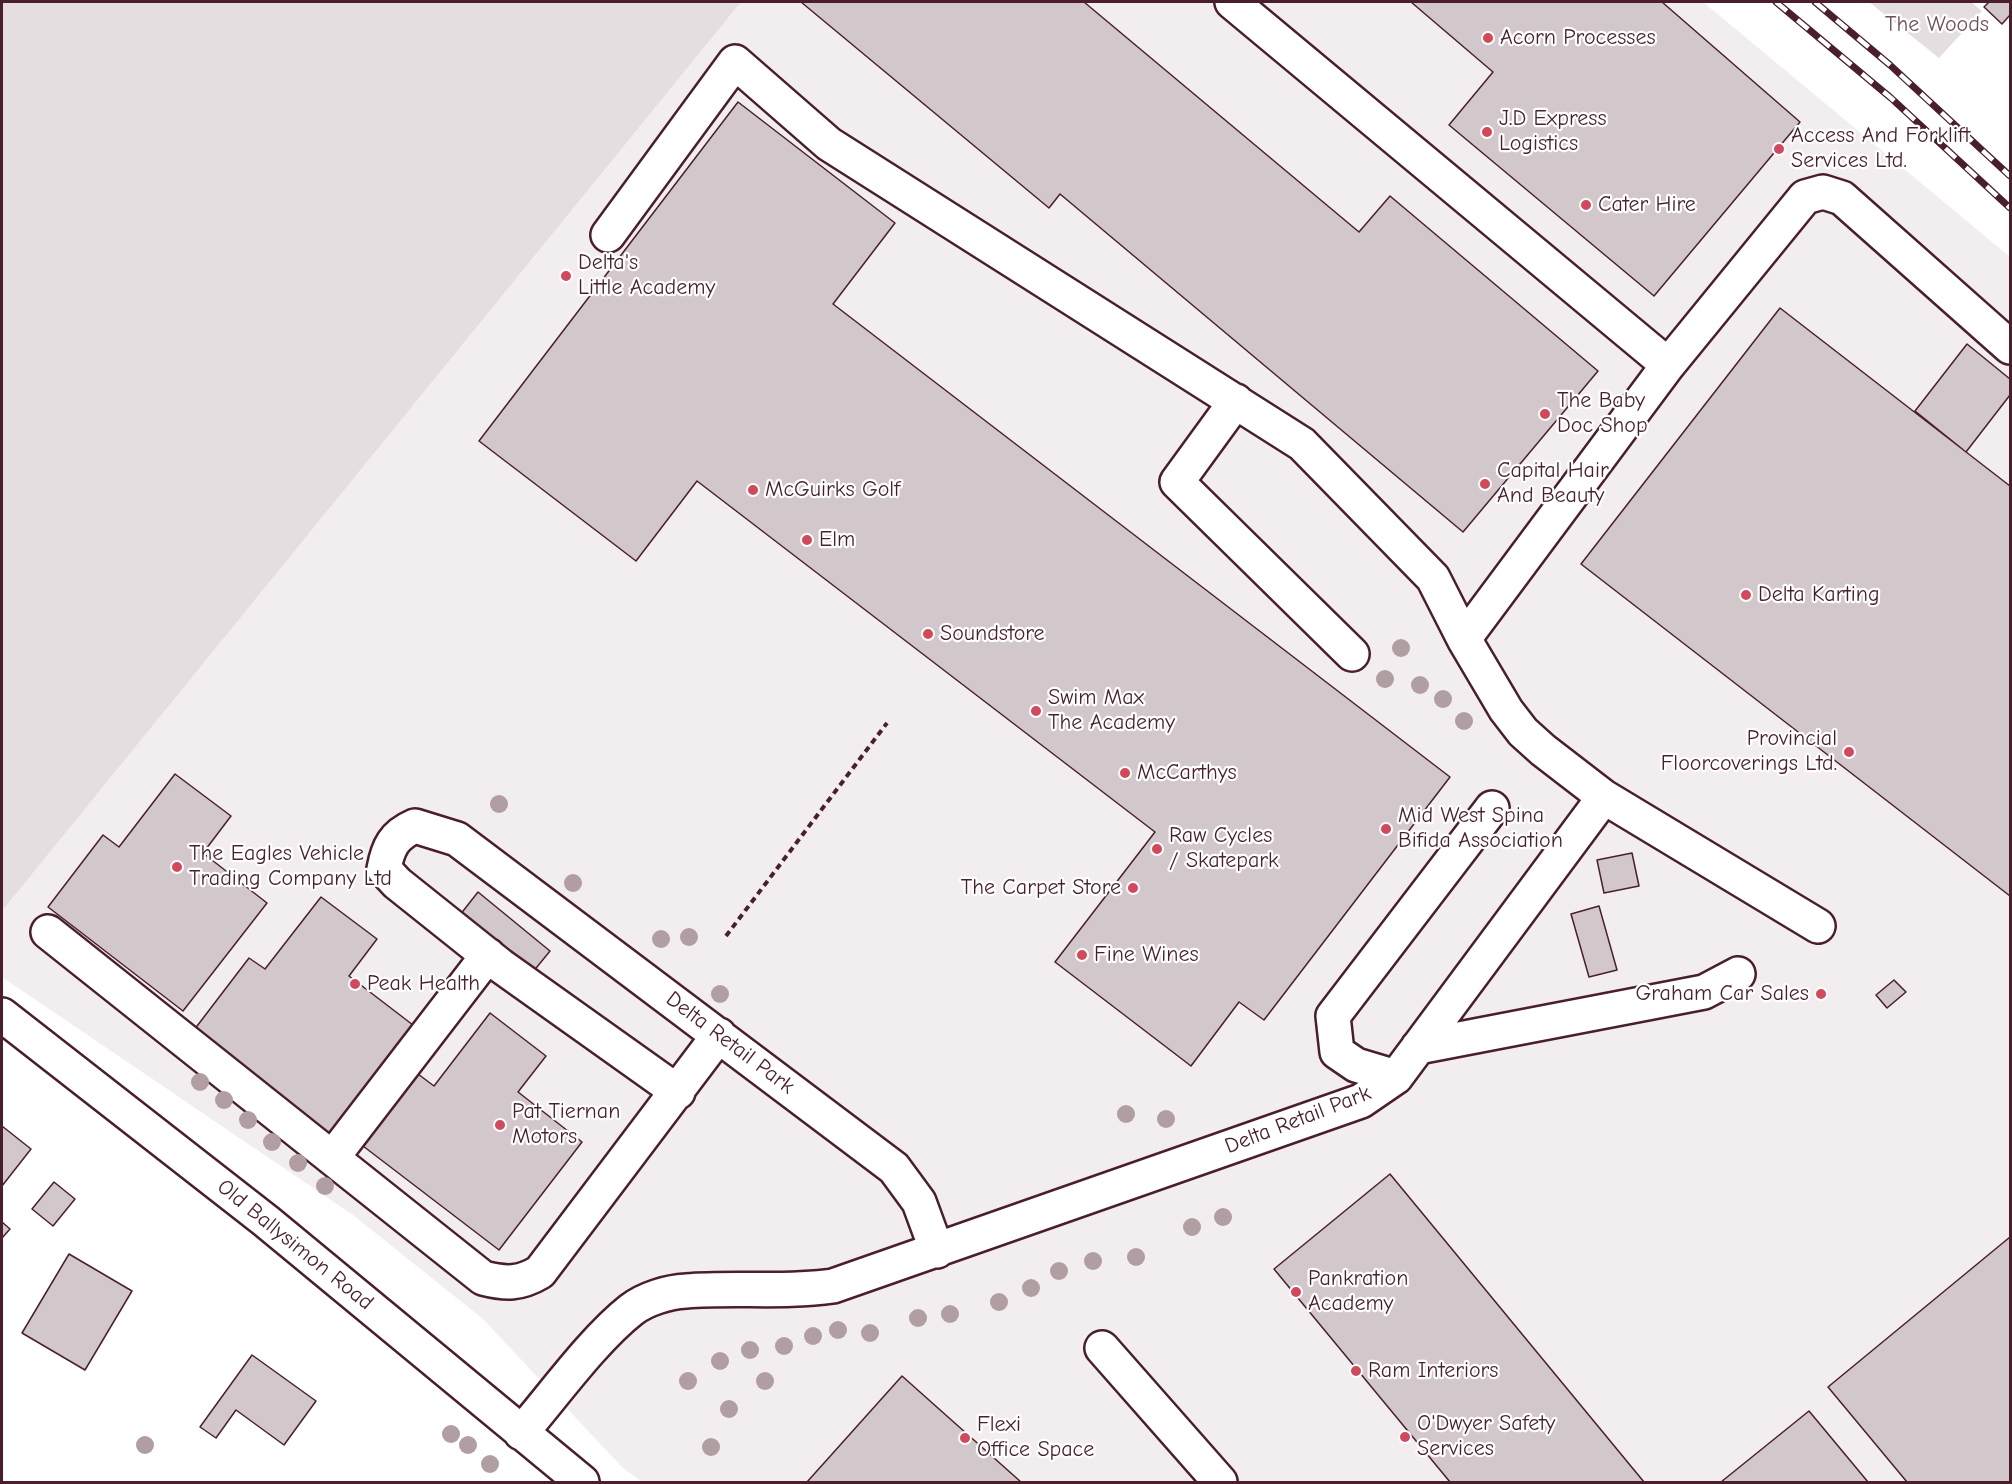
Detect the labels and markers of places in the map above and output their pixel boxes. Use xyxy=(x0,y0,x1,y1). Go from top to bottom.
place label: Acorn Processes xyxy=(1500,25,1656,51)
marker: Acorn Processes xyxy=(1481,31,1495,45)
place label: J.D Express Logistics xyxy=(1499,106,1607,158)
place label: Access And Forklift Services Ltd. xyxy=(1791,123,1970,174)
marker: J.D Express Logistics xyxy=(1480,125,1494,139)
marker: Access And Forklift Services Ltd. xyxy=(1772,142,1786,156)
place label: Cater Hire xyxy=(1598,192,1696,218)
marker: Cater Hire xyxy=(1579,198,1593,212)
place label: Delta's Little Academy xyxy=(578,250,715,302)
marker: Delta's Little Academy xyxy=(559,269,573,283)
place label: The Baby Doc Shop xyxy=(1557,388,1648,440)
marker: The Baby Doc Shop xyxy=(1538,407,1552,421)
place label: Capital Hair And Beauty xyxy=(1497,458,1609,510)
place label: McGuirks Golf xyxy=(765,477,900,503)
marker: Capital Hair And Beauty xyxy=(1478,477,1492,491)
marker: McGuirks Golf xyxy=(746,483,760,497)
place label: Elm xyxy=(819,527,855,553)
marker: Elm xyxy=(800,533,814,547)
place label: Delta Karting xyxy=(1758,582,1880,608)
marker: Delta Karting xyxy=(1739,588,1753,602)
place label: Soundstore xyxy=(940,621,1045,647)
marker: Soundstore xyxy=(921,627,935,641)
place label: Swim Max The Academy xyxy=(1048,685,1175,736)
marker: Swim Max The Academy xyxy=(1029,704,1043,718)
place label: Provincial Floorcoverings Ltd. xyxy=(1661,726,1837,778)
marker: Provincial Floorcoverings Ltd. xyxy=(1842,745,1856,759)
place label: McCarthys xyxy=(1137,760,1237,786)
marker: McCarthys xyxy=(1118,766,1132,780)
place label: Mid West Spina Bifida Association xyxy=(1398,803,1563,854)
marker: Mid West Spina Bifida Association xyxy=(1379,822,1393,836)
place label: Raw Cycles / Skatepark xyxy=(1169,823,1279,874)
place label: The Eagles Vehicle Trading Company Ltd xyxy=(189,841,392,892)
marker: Raw Cycles / Skatepark xyxy=(1150,842,1164,856)
marker: The Eagles Vehicle Trading Company Ltd xyxy=(170,860,184,874)
place label: The Carpet Store xyxy=(961,875,1121,901)
marker: The Carpet Store xyxy=(1126,881,1140,895)
place label: Fine Wines xyxy=(1094,942,1199,968)
marker: Fine Wines xyxy=(1075,948,1089,962)
place label: Peak Health xyxy=(367,971,480,997)
marker: Peak Health xyxy=(348,977,362,991)
place label: Graham Car Sales xyxy=(1635,981,1809,1007)
marker: Graham Car Sales xyxy=(1814,987,1828,1001)
place label: Pat Tiernan Motors xyxy=(512,1099,620,1150)
marker: Pat Tiernan Motors xyxy=(493,1118,507,1132)
place label: Pankration Academy xyxy=(1308,1266,1408,1318)
marker: Pankration Academy xyxy=(1289,1285,1303,1299)
place label: Ram Interiors xyxy=(1368,1358,1498,1384)
marker: Ram Interiors xyxy=(1349,1364,1363,1378)
place label: O'Dwyer Safety Services xyxy=(1417,1411,1555,1462)
place label: Flexi Office Space xyxy=(977,1412,1094,1464)
marker: O'Dwyer Safety Services xyxy=(1398,1430,1412,1444)
marker: Flexi Office Space xyxy=(958,1431,972,1445)

